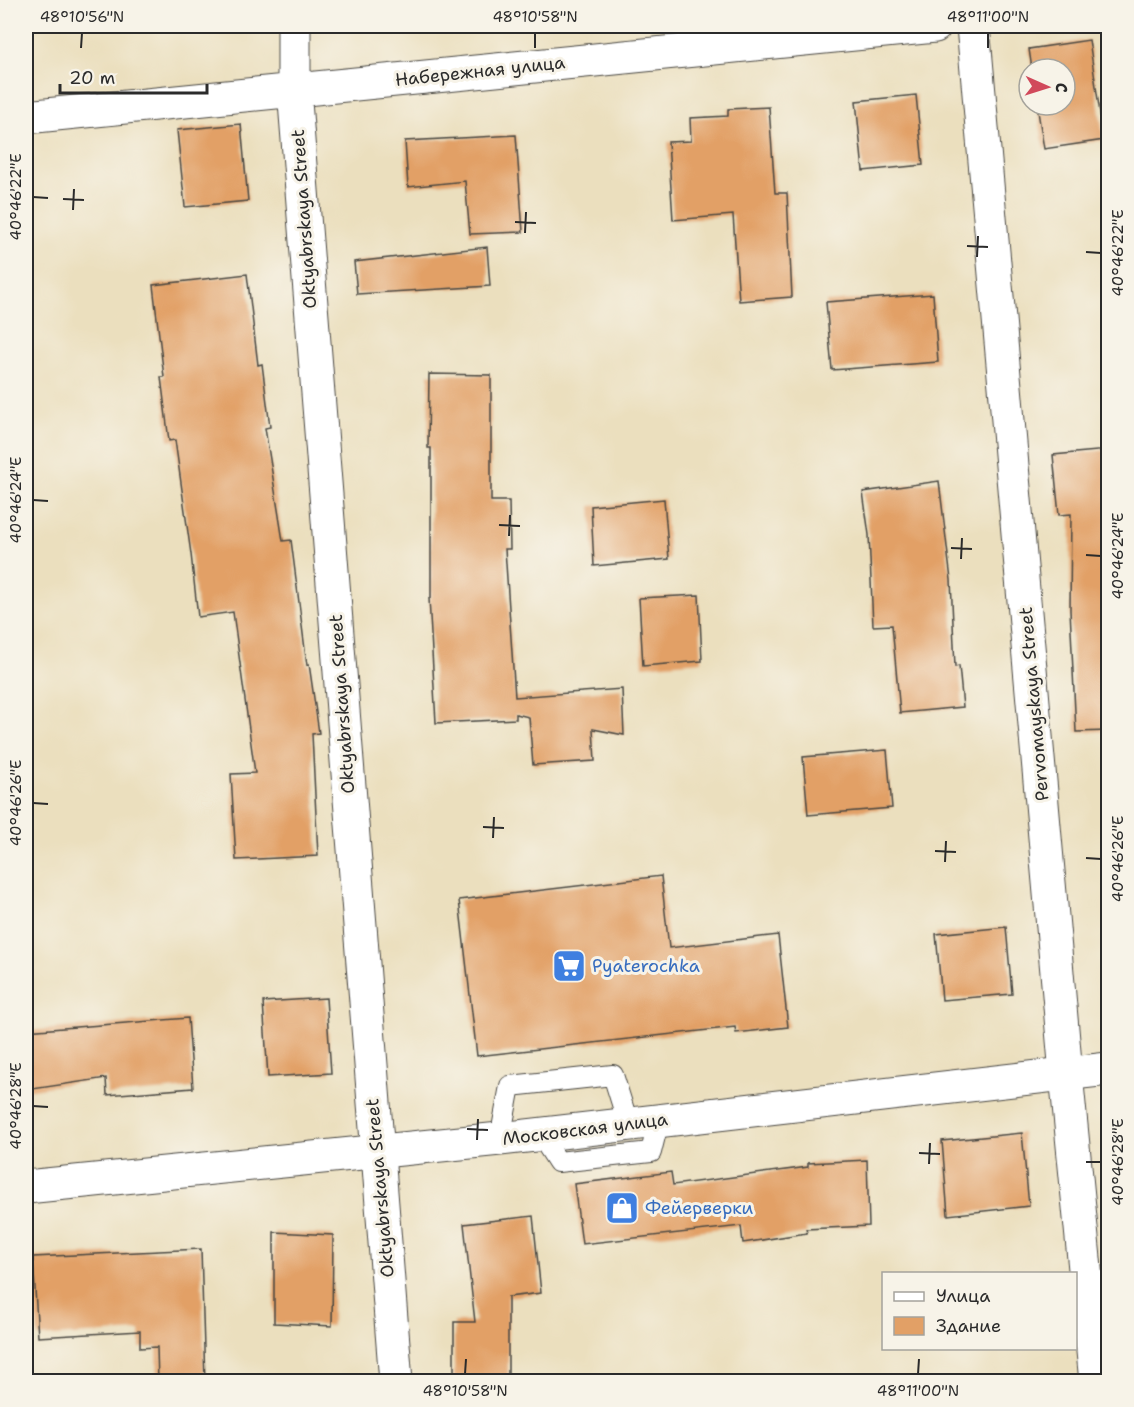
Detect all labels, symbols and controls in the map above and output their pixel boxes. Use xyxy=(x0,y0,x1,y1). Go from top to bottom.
text: 48°10'56"N xyxy=(40,7,124,27)
text: 48°10'58"N xyxy=(492,7,578,27)
text: 48°11'00"N xyxy=(947,7,1029,27)
street label: Набережная улица xyxy=(394,50,566,92)
scale bar xyxy=(60,57,207,95)
north arrow xyxy=(1017,57,1077,117)
text: 20 m xyxy=(69,66,115,90)
text: С xyxy=(1051,82,1072,93)
street label: Oktyabrskaya Street xyxy=(286,128,322,309)
text: 40°46'22"E xyxy=(6,153,26,241)
text: 40°46'22"E xyxy=(1108,209,1128,297)
text: 40°46'24"E xyxy=(6,456,26,544)
text: 40°46'24"E xyxy=(1108,512,1128,600)
street label: Pervomayskaya Street xyxy=(1014,606,1054,802)
street label: Oktyabrskaya Street xyxy=(324,613,360,794)
text: 40°46'26"E xyxy=(6,760,26,846)
text: 40°46'26"E xyxy=(1108,816,1128,902)
supermarket icon: Pyaterochka xyxy=(551,948,587,984)
place label: Pyaterochka xyxy=(592,954,700,978)
text: 40°46'28"E xyxy=(6,1062,26,1150)
street label: Oktyabrskaya Street xyxy=(360,1097,400,1279)
street label: Московская улица xyxy=(501,1107,669,1151)
text: 40°46'28"E xyxy=(1108,1118,1128,1206)
shop icon: Фейерверки xyxy=(604,1190,640,1226)
place label: Фейерверки xyxy=(645,1196,754,1220)
legend xyxy=(882,1272,1077,1350)
text: Улица xyxy=(936,1284,990,1308)
text: Здание xyxy=(936,1314,1001,1338)
text: 48°10'58"N xyxy=(422,1381,508,1401)
text: 48°11'00"N xyxy=(877,1381,959,1401)

